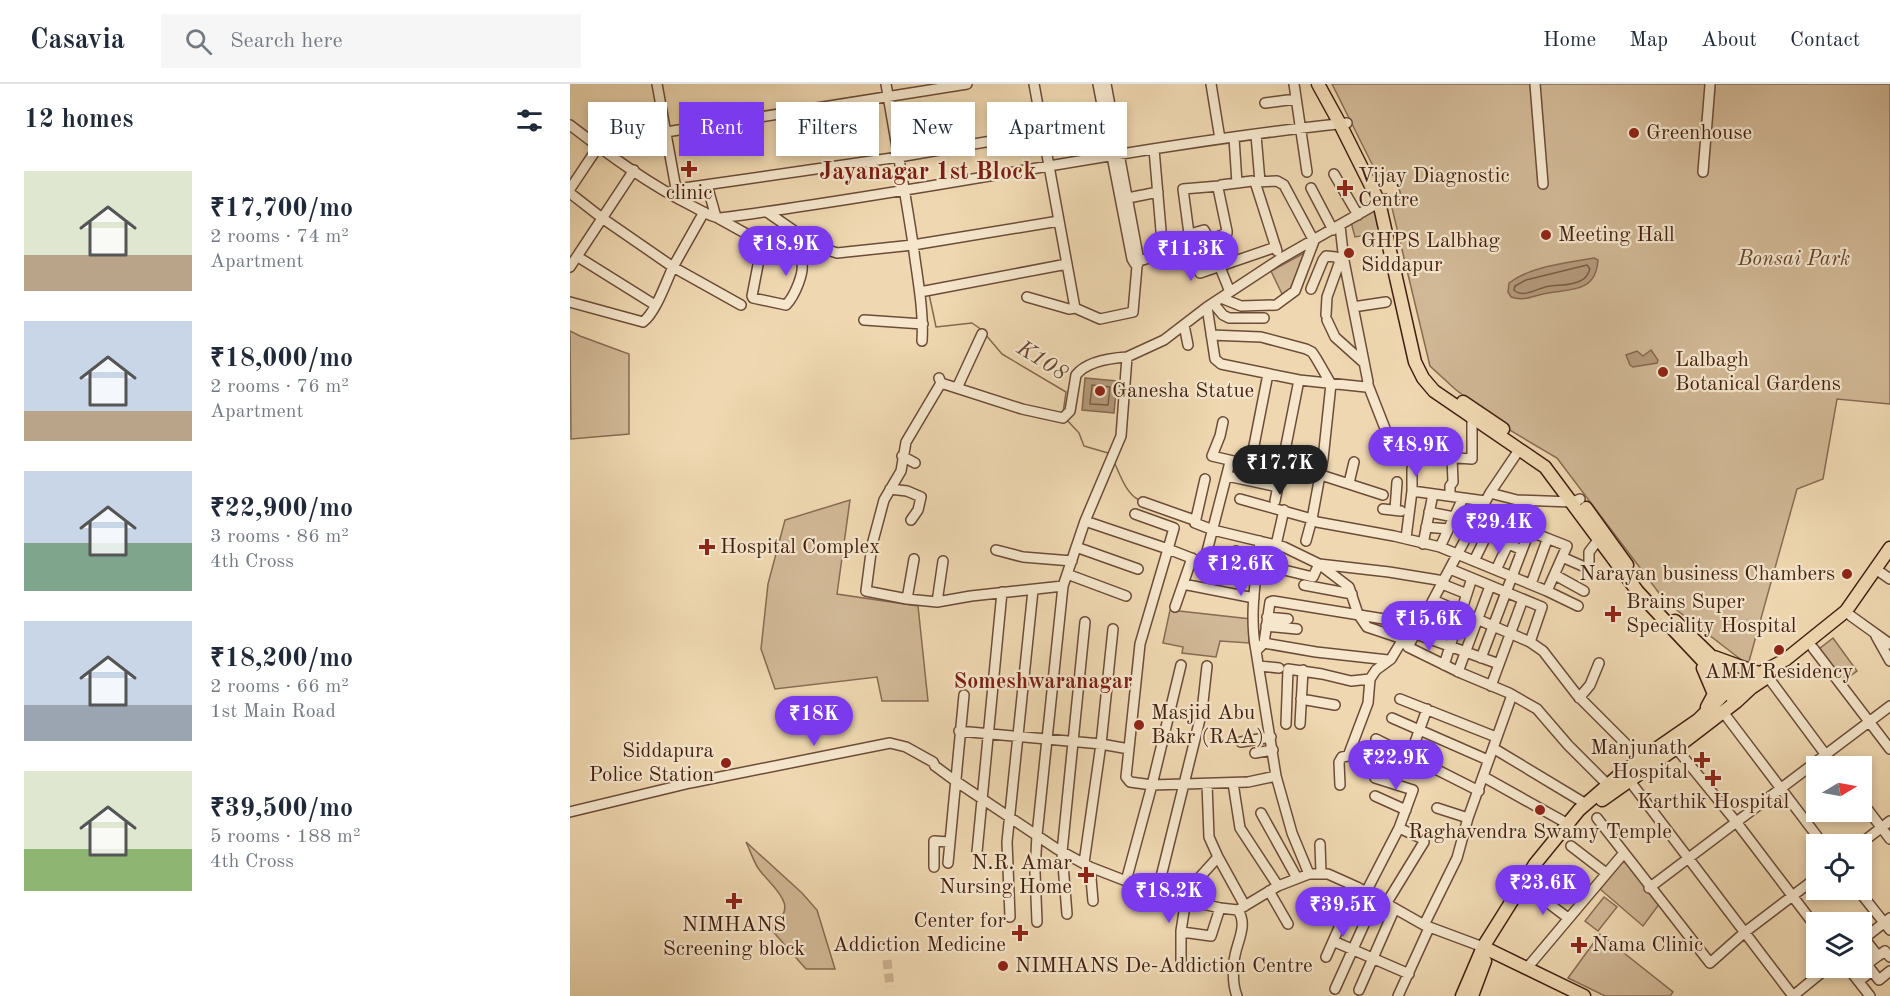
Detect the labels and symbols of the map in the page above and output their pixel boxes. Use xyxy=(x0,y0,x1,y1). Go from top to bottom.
place label: Greenhouse xyxy=(1646,123,1752,144)
marker: Greenhouse xyxy=(1627,126,1641,140)
marker: clinic xyxy=(680,160,698,178)
district label: Jayanagar 1st Block xyxy=(819,161,1037,185)
place label: Vijay Diagnostic Centre xyxy=(1358,166,1510,211)
marker: Vijay Diagnostic Centre xyxy=(1336,179,1354,197)
place label: clinic xyxy=(666,183,712,204)
place label: Meeting Hall xyxy=(1558,225,1675,246)
pin: ₹18.9K xyxy=(737,226,835,277)
marker: Meeting Hall xyxy=(1539,228,1553,242)
pin: ₹11.3K xyxy=(1142,231,1240,282)
place label: GHPS Lalbhag Siddapur xyxy=(1361,231,1501,276)
marker: GHPS Lalbhag Siddapur xyxy=(1342,246,1356,260)
park label: Bonsai Park xyxy=(1737,249,1850,270)
water label: K108 xyxy=(1012,337,1071,385)
place label: Lalbagh Botanical Gardens xyxy=(1675,350,1841,395)
marker: Lalbagh Botanical Gardens xyxy=(1656,365,1670,379)
place label: Ganesha Statue xyxy=(1112,381,1254,402)
marker: Ganesha Statue xyxy=(1093,384,1107,398)
pin: ₹48.9K xyxy=(1367,427,1465,478)
pin: ₹17.7K xyxy=(1231,445,1329,496)
pin: ₹29.4K xyxy=(1450,504,1548,555)
place label: Hospital Complex xyxy=(720,537,880,558)
marker: Hospital Complex xyxy=(698,538,716,556)
pin: ₹12.6K xyxy=(1192,546,1290,597)
place label: Narayan business Chambers xyxy=(1579,564,1835,585)
marker: Narayan business Chambers xyxy=(1840,567,1854,581)
place label: Brains Super Speciality Hospital xyxy=(1626,592,1797,637)
pin: ₹15.6K xyxy=(1380,601,1478,652)
marker: Brains Super Speciality Hospital xyxy=(1604,605,1622,623)
marker: AMM Residency xyxy=(1772,643,1786,657)
place label: AMM Residency xyxy=(1705,662,1853,683)
district label: Someshwaranagar xyxy=(954,671,1132,693)
pin: ₹18K xyxy=(778,696,850,747)
place label: Masjid Abu Bakr (RAA) xyxy=(1151,703,1264,748)
marker: Masjid Abu Bakr (RAA) xyxy=(1132,718,1146,732)
place label: Manjunath Hospital xyxy=(1590,738,1688,783)
pin: ₹22.9K xyxy=(1347,740,1445,791)
place label: Siddapura Police Station xyxy=(589,741,714,786)
marker: Manjunath Hospital xyxy=(1693,751,1711,769)
marker: Siddapura Police Station xyxy=(719,756,733,770)
north arrow xyxy=(1806,756,1872,822)
marker: Karthik Hospital xyxy=(1704,769,1722,787)
place label: Karthik Hospital xyxy=(1637,792,1789,813)
marker: Raghavendra Swamy Temple xyxy=(1533,803,1547,817)
place label: Raghavendra Swamy Temple xyxy=(1408,822,1672,843)
place label: N.R. Amar Nursing Home xyxy=(939,853,1072,898)
pin: ₹23.6K xyxy=(1494,865,1592,916)
marker: N.R. Amar Nursing Home xyxy=(1077,866,1095,884)
pin: ₹18.2K xyxy=(1120,873,1218,924)
pin: ₹39.5K xyxy=(1294,887,1392,938)
marker: NIMHANS Screening block xyxy=(725,892,743,910)
place label: Center for Addiction Medicine xyxy=(833,911,1006,956)
place label: NIMHANS Screening block xyxy=(663,915,805,960)
marker: Center for Addiction Medicine xyxy=(1011,924,1029,942)
place label: Nama Clinic xyxy=(1592,935,1703,956)
marker: Nama Clinic xyxy=(1570,936,1588,954)
place label: NIMHANS De-Addiction Centre xyxy=(1015,956,1313,977)
marker: NIMHANS De-Addiction Centre xyxy=(996,959,1010,973)

